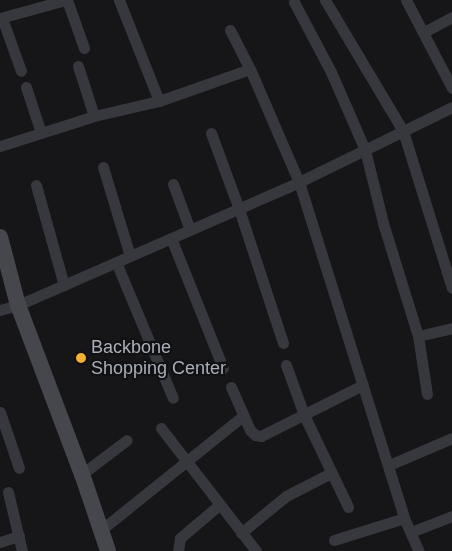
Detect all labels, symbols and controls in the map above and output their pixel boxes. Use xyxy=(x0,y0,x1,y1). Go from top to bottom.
place label: Backbone Shopping Center xyxy=(91,337,226,379)
marker: Backbone Shopping Center xyxy=(75,352,87,364)

